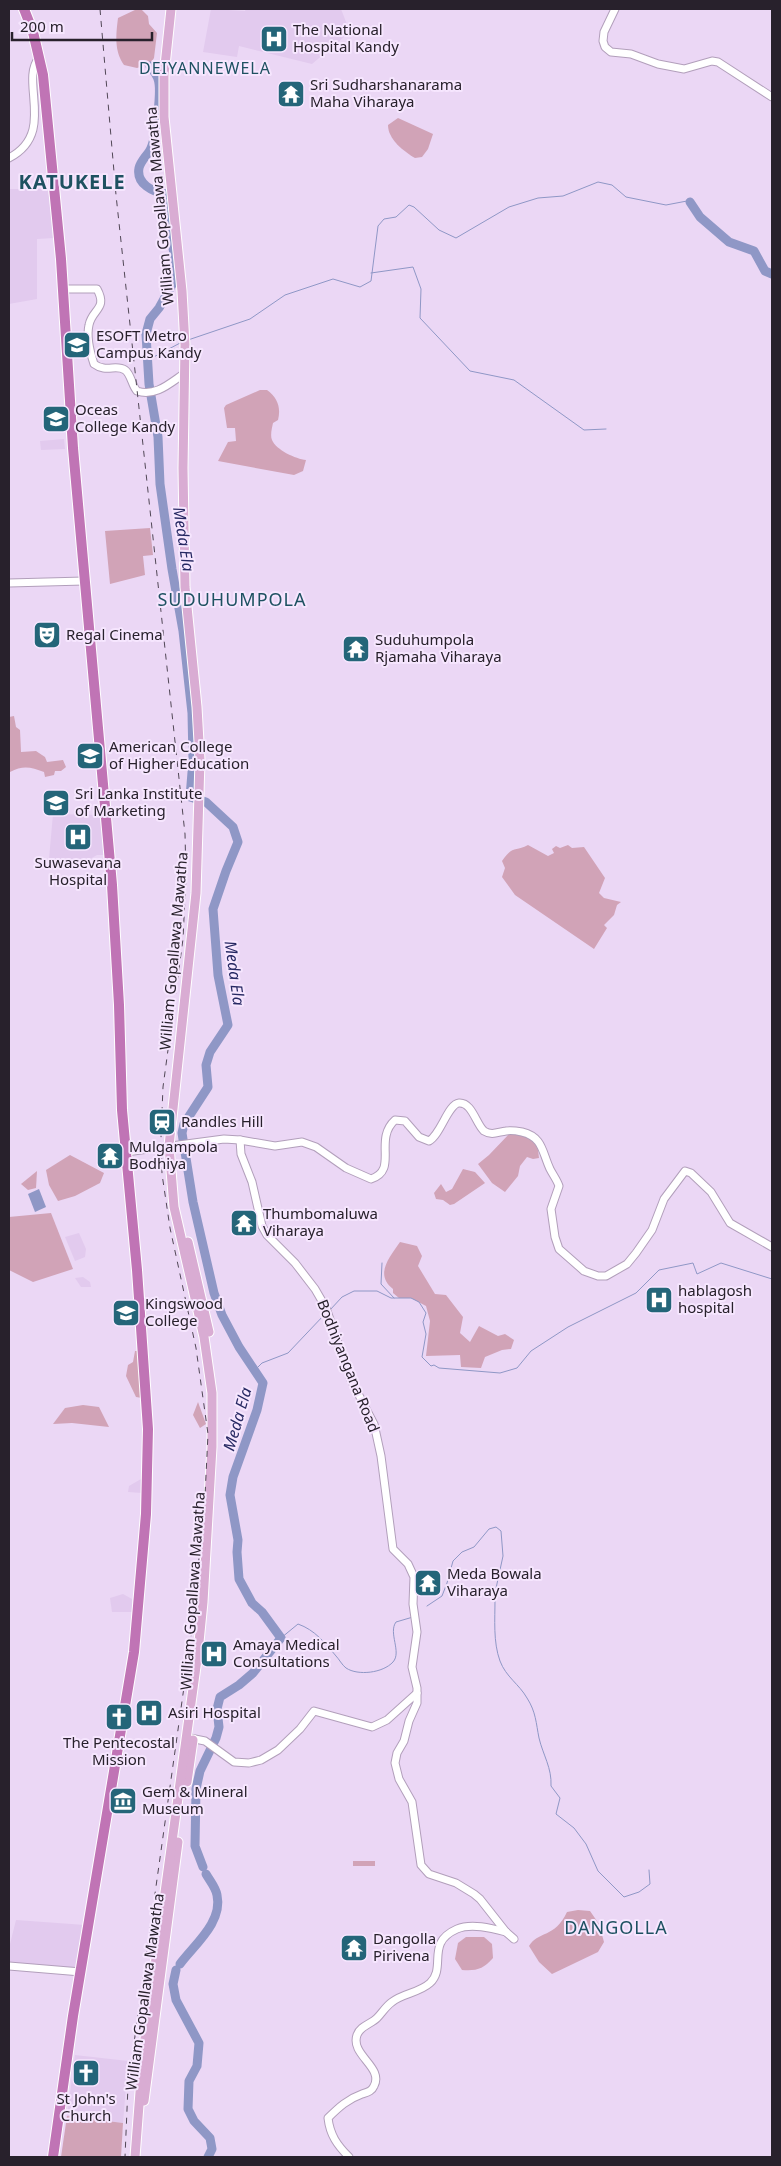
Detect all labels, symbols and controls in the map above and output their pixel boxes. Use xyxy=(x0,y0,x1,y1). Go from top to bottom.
scale bar xyxy=(12,10,152,42)
text: 200 m xyxy=(20,16,64,36)
place label: The National Hospital Kandy xyxy=(293,19,399,56)
hospital icon: The National Hospital Kandy xyxy=(259,24,289,54)
district label: DEIYANNEWELA xyxy=(139,57,271,79)
place label: Sri Sudharshanarama Maha Viharaya xyxy=(310,74,462,111)
temple icon: Sri Sudharshanarama Maha Viharaya xyxy=(276,79,306,109)
street label: William Gopallawa Mawatha xyxy=(140,106,178,306)
district label: KATUKELE xyxy=(18,168,126,195)
place label: ESOFT Metro Campus Kandy xyxy=(96,325,202,362)
school or university icon: ESOFT Metro Campus Kandy xyxy=(62,330,92,360)
place label: Oceas College Kandy xyxy=(75,399,176,436)
school or university icon: Oceas College Kandy xyxy=(41,404,71,434)
water label: Meda Ela xyxy=(168,505,200,573)
district label: SUDUHUMPOLA xyxy=(157,587,307,611)
theatre icon: Regal Cinema xyxy=(32,620,62,650)
place label: Regal Cinema xyxy=(66,624,163,644)
place label: Suduhumpola Rjamaha Viharaya xyxy=(375,629,502,666)
temple icon: Suduhumpola Rjamaha Viharaya xyxy=(341,634,371,664)
place label: American College of Higher Education xyxy=(109,736,249,773)
school or university icon: American College of Higher Education xyxy=(75,741,105,771)
place label: Sri Lanka Institute of Marketing xyxy=(75,783,202,820)
school or university icon: Sri Lanka Institute of Marketing xyxy=(41,788,71,818)
hospital icon: Suwasevana Hospital xyxy=(63,822,93,852)
street label: William Gopallawa Mawatha xyxy=(154,851,192,1051)
place label: Suwasevana Hospital xyxy=(35,852,121,889)
water label: Meda Ela xyxy=(220,939,250,1007)
station icon: Randles Hill xyxy=(147,1107,177,1137)
place label: Randles Hill xyxy=(181,1111,263,1131)
place label: Mulgampola Bodhiya xyxy=(129,1136,218,1173)
temple icon: Mulgampola Bodhiya xyxy=(95,1141,125,1171)
place label: Thumbomaluwa Viharaya xyxy=(263,1203,378,1240)
temple icon: Thumbomaluwa Viharaya xyxy=(229,1208,259,1238)
place label: hablagosh hospital xyxy=(678,1280,752,1317)
hospital icon: hablagosh hospital xyxy=(644,1285,674,1315)
place label: Kingswood College xyxy=(145,1293,223,1330)
street label: Bodhiyangana Road xyxy=(313,1296,385,1435)
school or university icon: Kingswood College xyxy=(111,1298,141,1328)
water label: Meda Ela xyxy=(217,1385,257,1453)
street label: William Gopallawa Mawatha xyxy=(175,1491,209,1691)
place label: Meda Bowala Viharaya xyxy=(447,1563,542,1600)
temple icon: Meda Bowala Viharaya xyxy=(413,1568,443,1598)
place label: Amaya Medical Consultations xyxy=(233,1634,340,1671)
hospital icon: Amaya Medical Consultations xyxy=(199,1639,229,1669)
hospital icon: Asiri Hospital xyxy=(134,1698,164,1728)
church icon: The Pentecostal Mission xyxy=(104,1702,134,1732)
place label: Asiri Hospital xyxy=(168,1702,261,1722)
place label: The Pentecostal Mission xyxy=(63,1732,175,1769)
place label: Gem & Mineral Museum xyxy=(142,1781,248,1818)
museum icon: Gem & Mineral Museum xyxy=(108,1786,138,1816)
street label: William Gopallawa Mawatha xyxy=(120,1892,168,2092)
district label: DANGOLLA xyxy=(564,1915,668,1939)
place label: Dangolla Pirivena xyxy=(373,1928,436,1965)
temple icon: Dangolla Pirivena xyxy=(339,1933,369,1963)
church icon: St John's Church xyxy=(71,2058,101,2088)
place label: St John's Church xyxy=(56,2088,116,2125)

